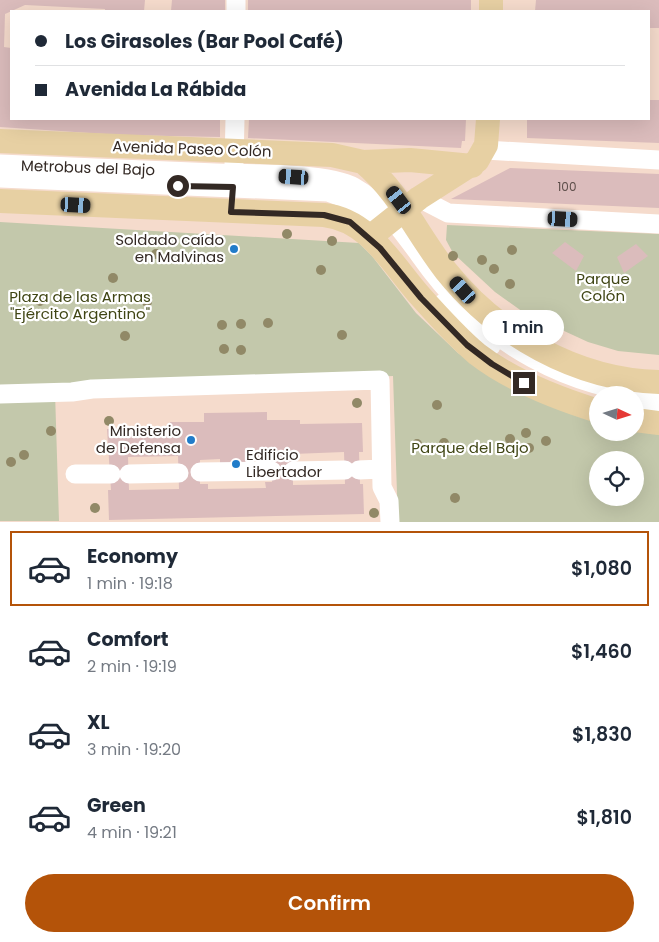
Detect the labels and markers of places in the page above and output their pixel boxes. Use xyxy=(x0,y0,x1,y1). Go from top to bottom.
place label: Soldado caído en Malvinas xyxy=(115,229,224,267)
marker: Soldado caído en Malvinas xyxy=(228,243,240,255)
place label: Ministerio de Defensa xyxy=(96,420,181,458)
marker: Ministerio de Defensa xyxy=(185,434,197,446)
place label: Edificio Libertador xyxy=(246,444,323,482)
marker: Edificio Libertador xyxy=(230,458,242,470)

